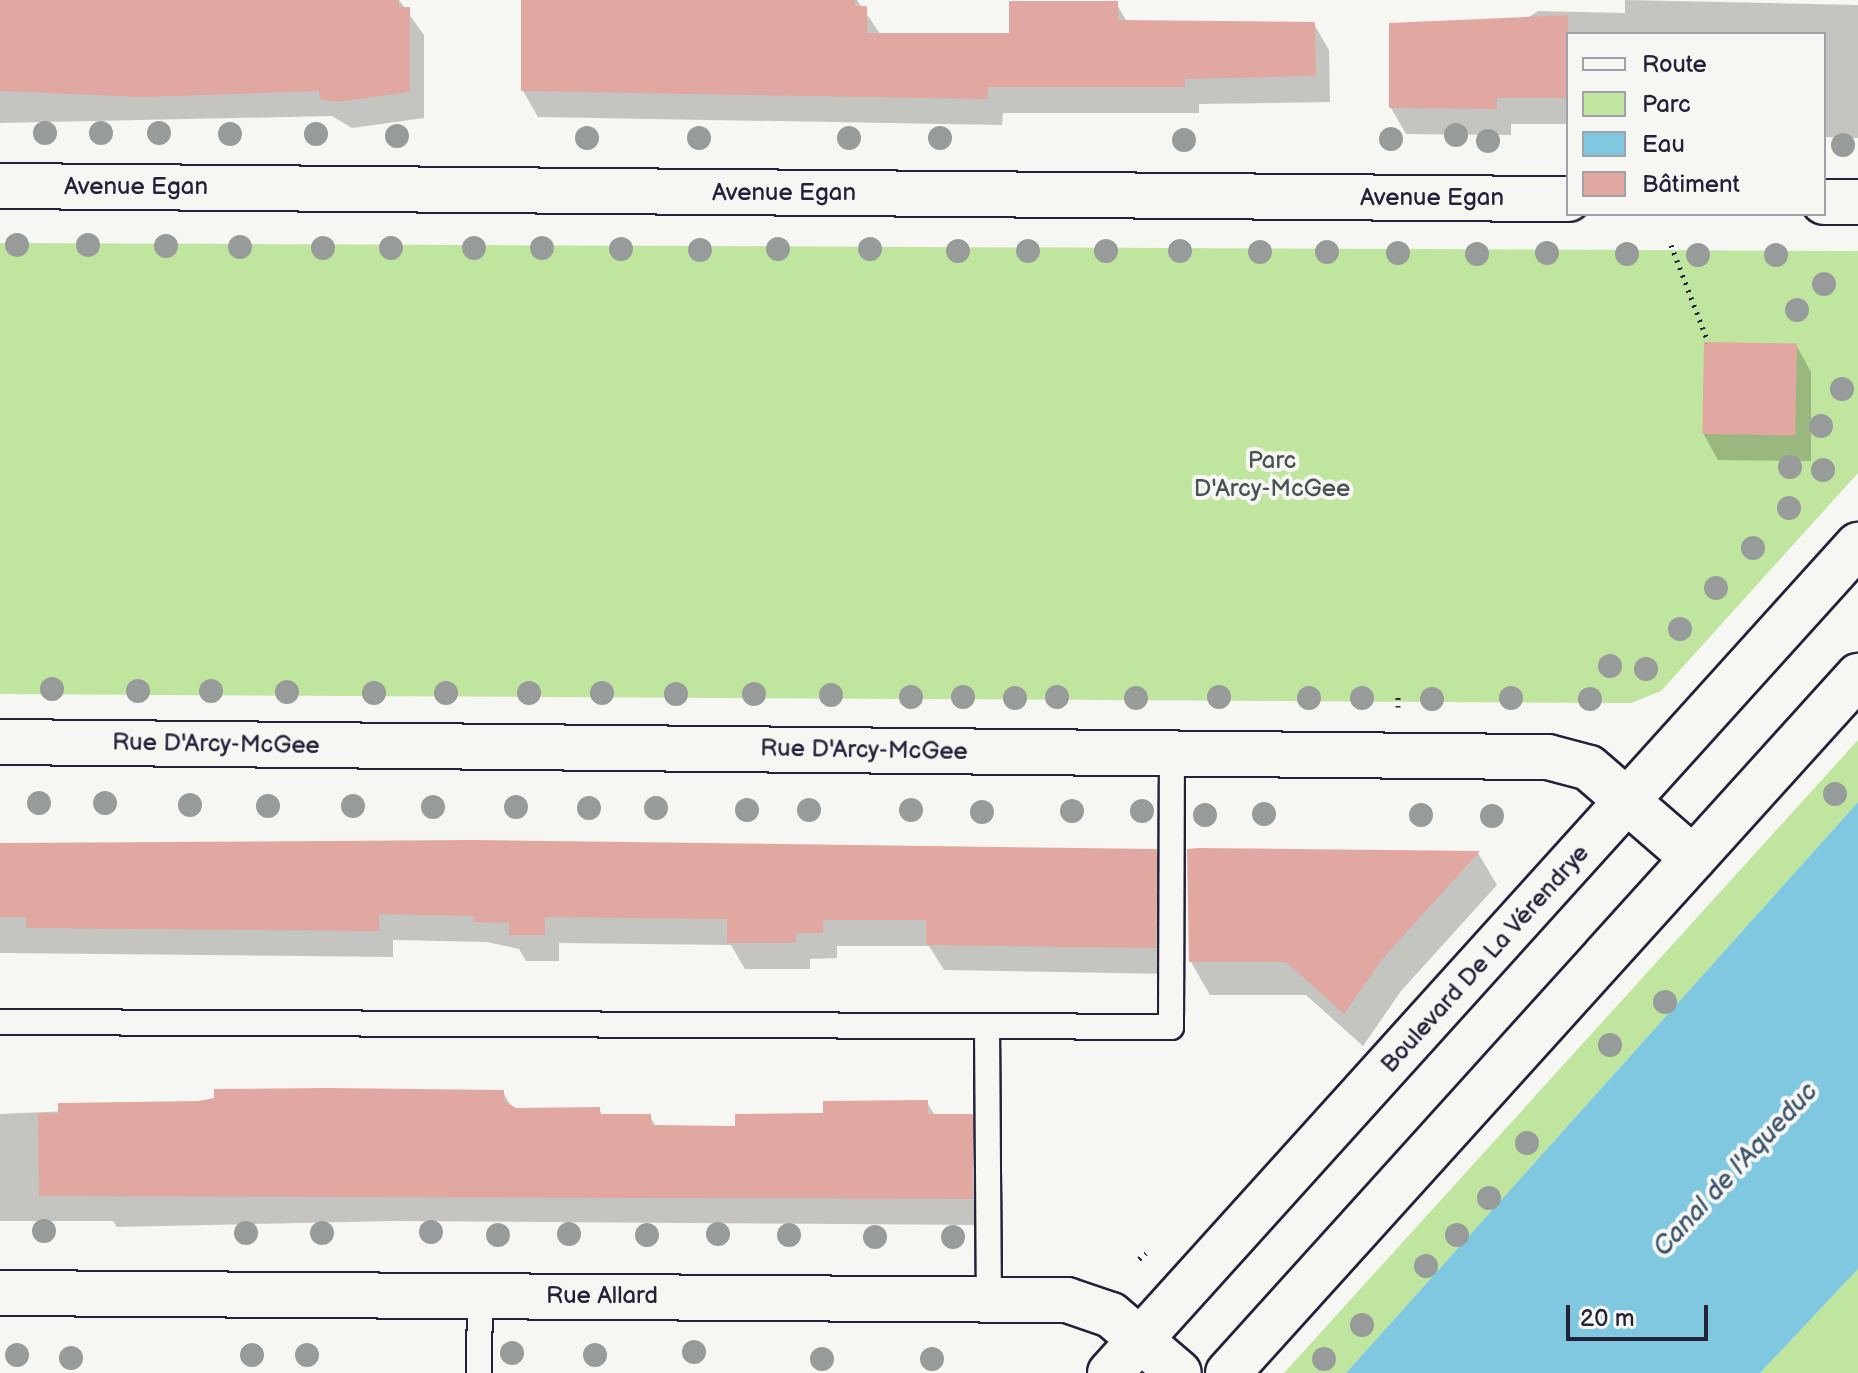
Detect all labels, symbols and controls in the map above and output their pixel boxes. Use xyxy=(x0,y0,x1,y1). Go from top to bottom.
legend xyxy=(1566,32,1826,216)
text: Route xyxy=(1642,50,1707,79)
text: Parc xyxy=(1642,90,1691,119)
text: Eau xyxy=(1642,130,1685,159)
text: Bâtiment xyxy=(1642,170,1740,199)
street label: Avenue Egan xyxy=(64,173,208,201)
street label: Avenue Egan xyxy=(712,179,856,207)
street label: Avenue Egan xyxy=(1360,184,1504,212)
park label: Parc D'Arcy-McGee xyxy=(1194,447,1350,503)
street label: Rue D'Arcy-McGee xyxy=(112,728,320,760)
street label: Rue D'Arcy-McGee xyxy=(760,734,968,766)
street label: Boulevard De La Vérendrye xyxy=(1375,839,1595,1079)
water label: Canal de l'Aqueduc xyxy=(1647,1077,1825,1263)
street label: Rue Allard xyxy=(546,1282,658,1310)
scale bar xyxy=(1570,1289,1712,1339)
text: 20 m xyxy=(1580,1304,1635,1333)

